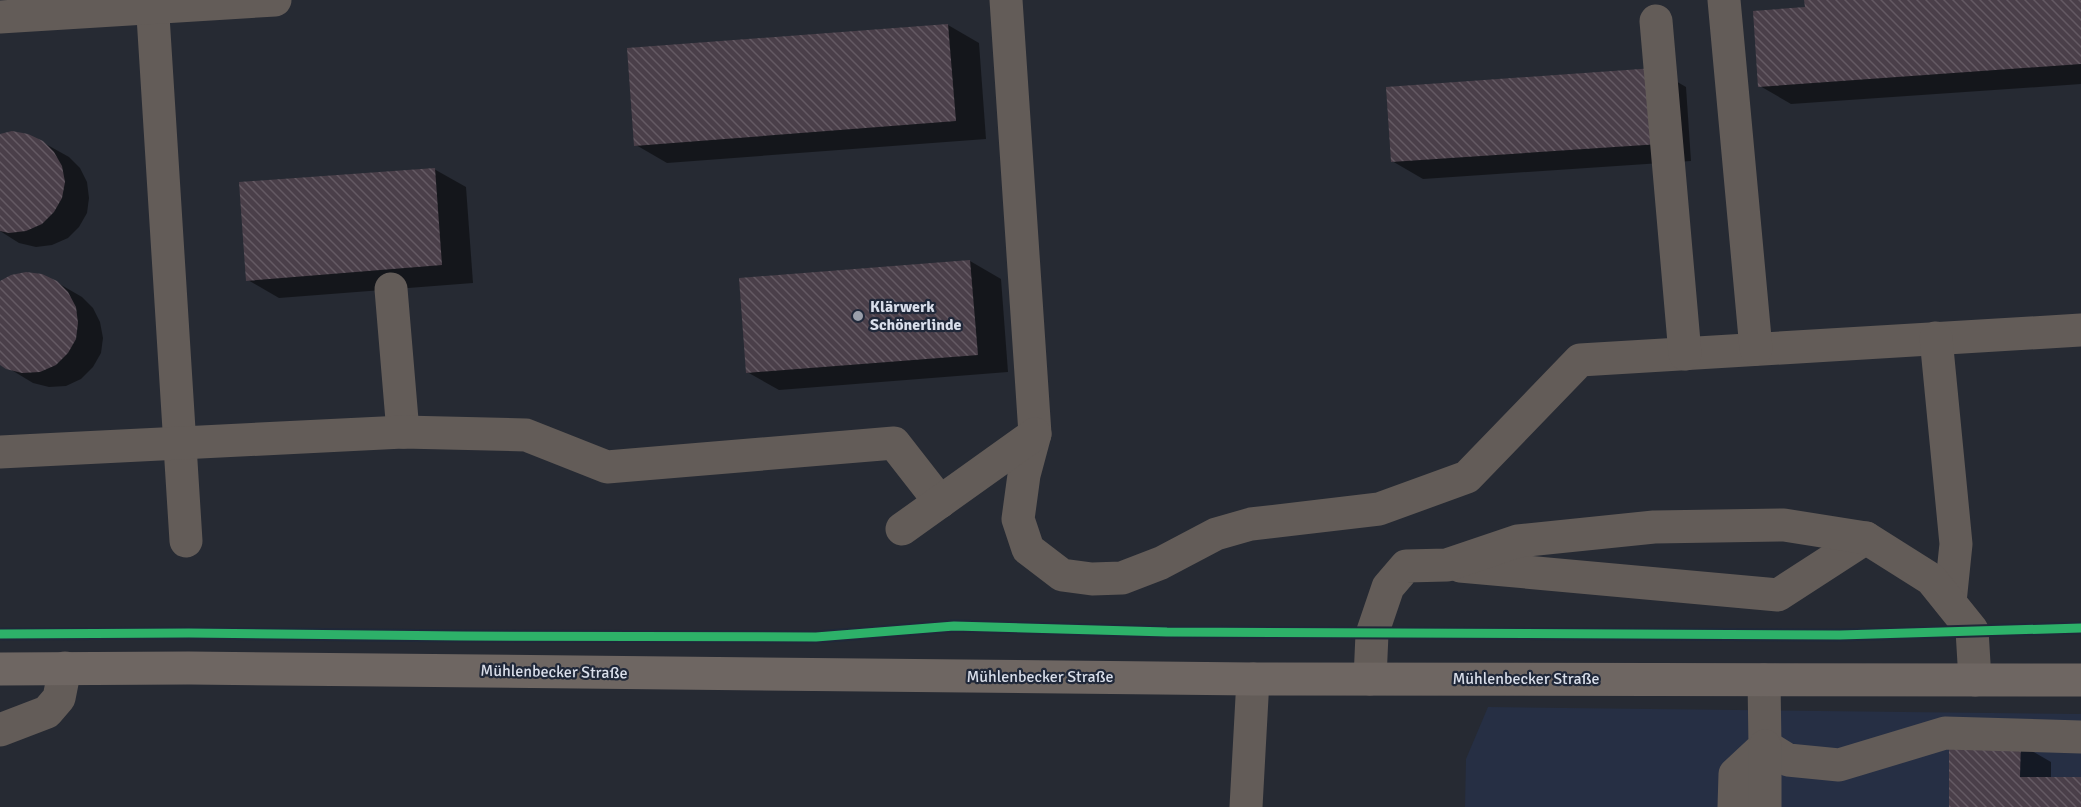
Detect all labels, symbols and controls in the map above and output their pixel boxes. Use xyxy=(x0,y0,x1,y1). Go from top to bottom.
place label: Klärwerk Schönerlinde xyxy=(870,297,962,335)
marker: Klärwerk Schönerlinde xyxy=(851,309,865,323)
street label: Mühlenbecker Straße xyxy=(480,661,628,683)
street label: Mühlenbecker Straße xyxy=(966,667,1114,687)
street label: Mühlenbecker Straße xyxy=(1452,669,1600,689)

